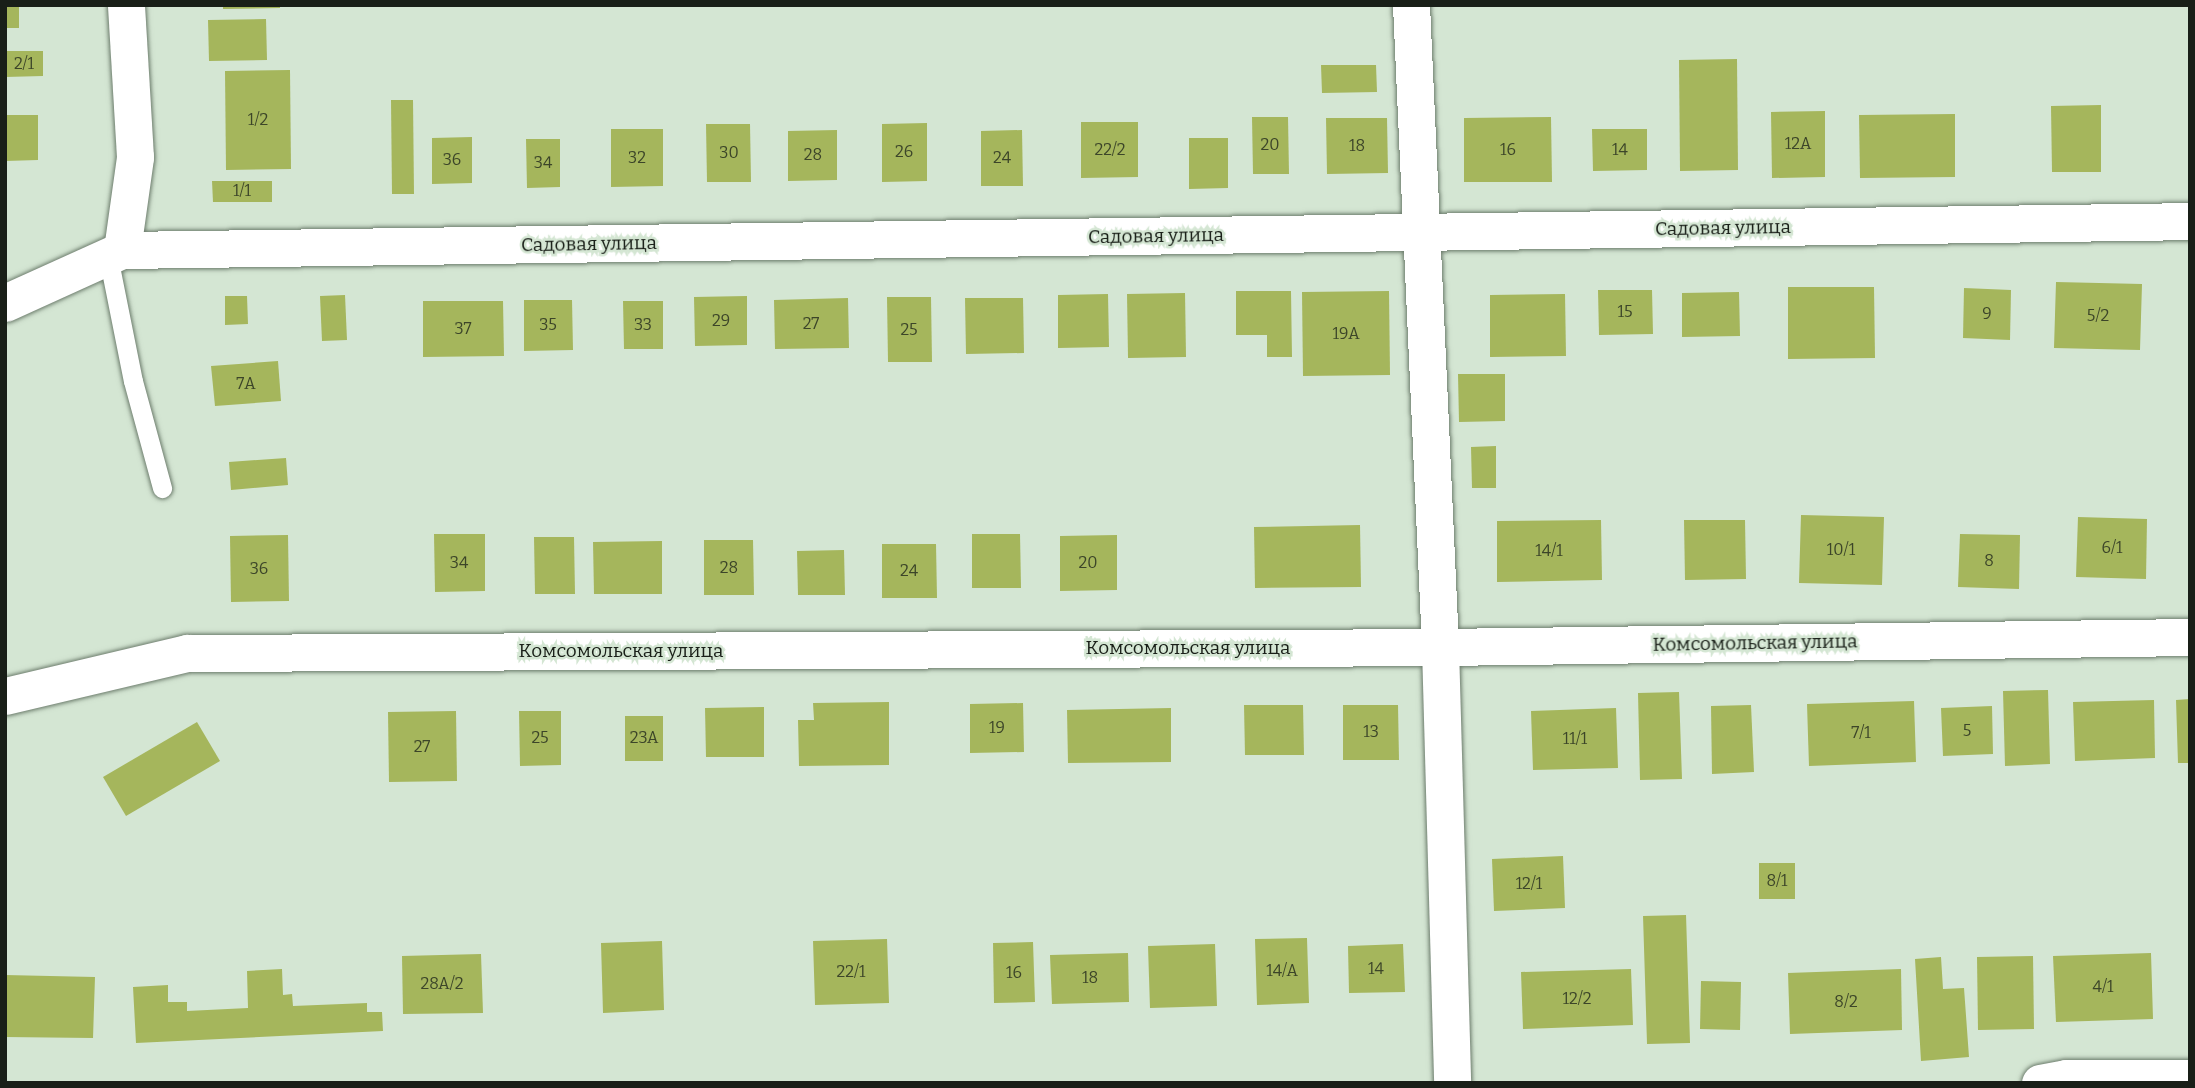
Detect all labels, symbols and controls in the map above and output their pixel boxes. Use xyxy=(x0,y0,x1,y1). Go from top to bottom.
house number: 2/1 xyxy=(14,54,34,74)
house number: 1/2 xyxy=(248,110,268,130)
house number: 12А xyxy=(1785,134,1811,154)
house number: 20 xyxy=(1261,135,1279,155)
house number: 18 xyxy=(1349,136,1365,156)
house number: 22/2 xyxy=(1094,140,1126,160)
house number: 16 xyxy=(1500,140,1516,160)
house number: 14 xyxy=(1612,140,1628,160)
house number: 26 xyxy=(895,142,913,162)
house number: 30 xyxy=(719,143,739,163)
house number: 28 xyxy=(804,145,822,165)
house number: 32 xyxy=(628,148,646,168)
house number: 24 xyxy=(993,148,1011,168)
house number: 36 xyxy=(443,150,461,170)
house number: 34 xyxy=(534,153,552,173)
house number: 1/1 xyxy=(233,181,251,201)
street label: Садовая улица xyxy=(1655,215,1791,241)
street label: Садовая улица xyxy=(1088,223,1224,249)
street label: Садовая улица xyxy=(521,231,657,257)
house number: 15 xyxy=(1617,302,1633,322)
house number: 9 xyxy=(1982,304,1992,324)
house number: 5/2 xyxy=(2087,306,2109,326)
house number: 29 xyxy=(712,311,730,331)
house number: 27 xyxy=(803,314,819,334)
house number: 35 xyxy=(539,315,557,335)
house number: 33 xyxy=(634,315,652,335)
house number: 37 xyxy=(454,319,472,339)
house number: 25 xyxy=(900,320,918,340)
house number: 19А xyxy=(1332,324,1360,344)
house number: 7А xyxy=(236,374,256,394)
house number: 6/1 xyxy=(2102,538,2122,558)
house number: 10/1 xyxy=(1827,540,1855,560)
house number: 14/1 xyxy=(1535,541,1563,561)
house number: 8 xyxy=(1984,551,1994,571)
house number: 34 xyxy=(450,553,468,573)
house number: 20 xyxy=(1079,553,1097,573)
house number: 28 xyxy=(720,558,738,578)
house number: 36 xyxy=(250,559,268,579)
house number: 24 xyxy=(900,561,918,581)
street label: Комсомольская улица xyxy=(1652,630,1858,656)
street label: Комсомольская улица xyxy=(1086,637,1290,659)
street label: Комсомольская улица xyxy=(519,640,723,662)
house number: 19 xyxy=(989,718,1005,738)
house number: 5 xyxy=(1963,721,1971,741)
house number: 13 xyxy=(1363,722,1379,742)
house number: 7/1 xyxy=(1851,723,1871,743)
house number: 25 xyxy=(531,728,549,748)
house number: 23А xyxy=(630,728,658,748)
house number: 11/1 xyxy=(1563,729,1587,749)
house number: 27 xyxy=(414,737,430,757)
house number: 8/1 xyxy=(1766,871,1788,891)
house number: 12/1 xyxy=(1516,874,1542,894)
house number: 14 xyxy=(1368,959,1384,979)
house number: 14/А xyxy=(1266,961,1298,981)
house number: 22/1 xyxy=(837,962,865,982)
house number: 16 xyxy=(1006,963,1022,983)
house number: 18 xyxy=(1082,968,1098,988)
house number: 28А/2 xyxy=(421,974,463,994)
house number: 4/1 xyxy=(2093,977,2113,997)
house number: 12/2 xyxy=(1563,989,1591,1009)
house number: 8/2 xyxy=(1834,992,1858,1012)

